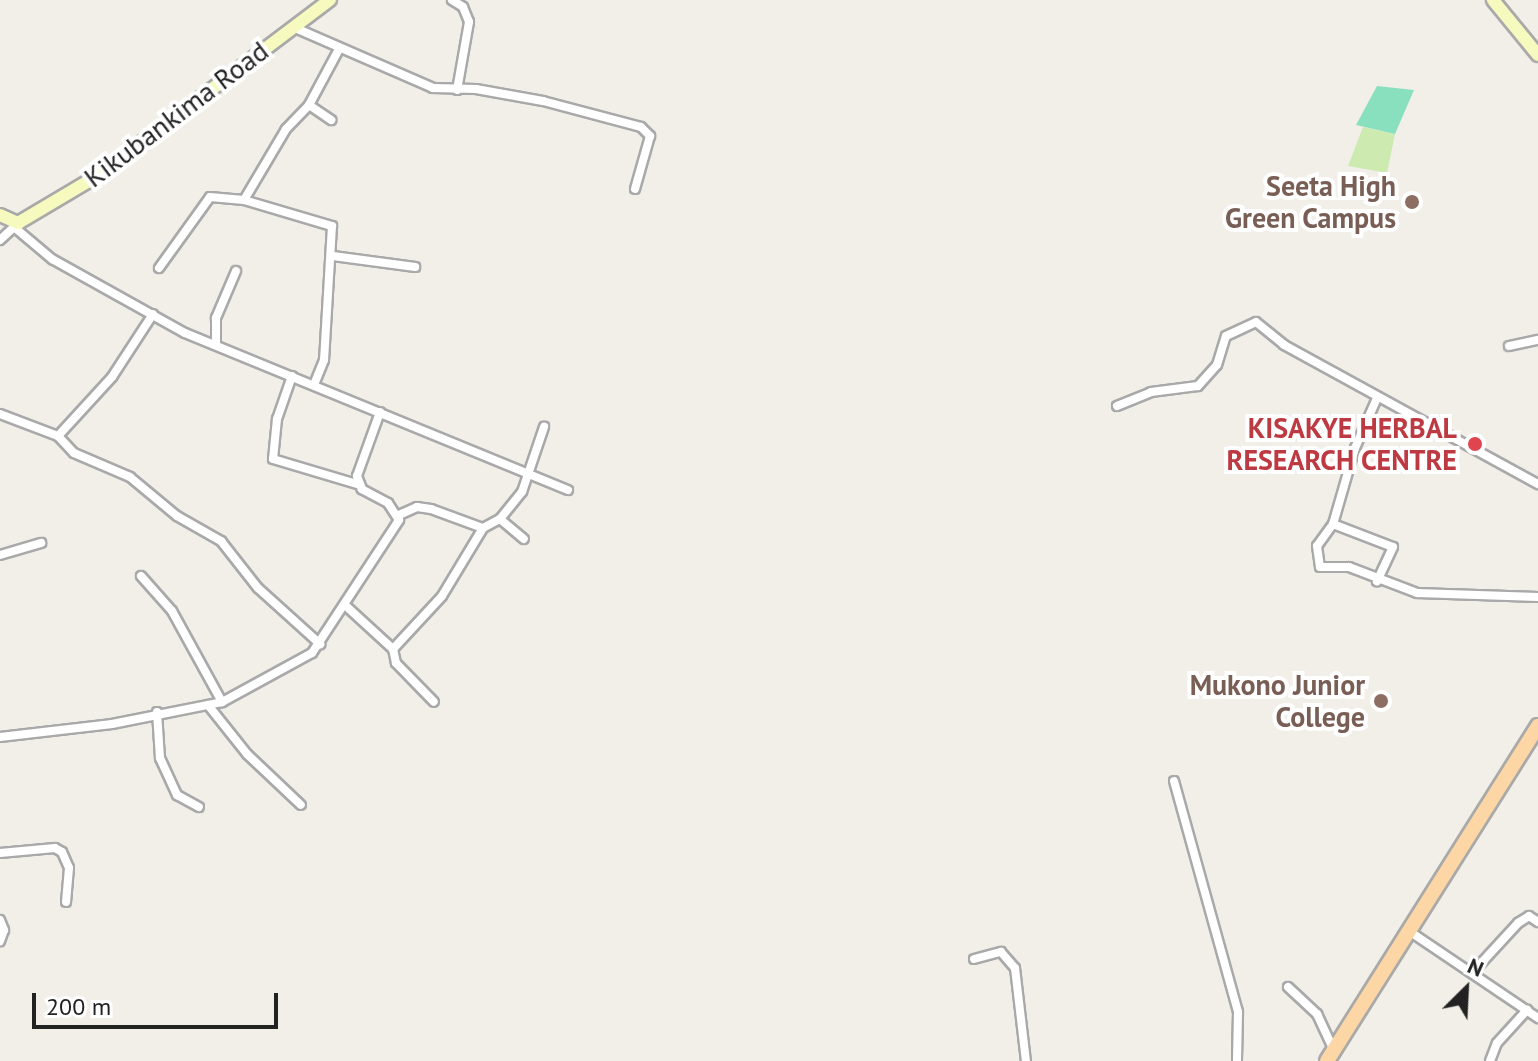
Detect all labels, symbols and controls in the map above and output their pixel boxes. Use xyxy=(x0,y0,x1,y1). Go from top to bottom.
street label: Kikubankima Road xyxy=(77,34,275,194)
place label: Seeta High Green Campus xyxy=(1225,169,1396,235)
marker: Seeta High Green Campus xyxy=(1403,193,1421,211)
place label: KISAKYE HERBAL RESEARCH CENTRE xyxy=(1226,411,1457,477)
marker: KISAKYE HERBAL RESEARCH CENTRE xyxy=(1464,433,1486,455)
place label: Mukono Junior College xyxy=(1190,668,1365,734)
marker: Mukono Junior College xyxy=(1372,692,1390,710)
north arrow xyxy=(1426,949,1506,1029)
text: N xyxy=(1463,951,1488,983)
scale bar xyxy=(36,977,282,1027)
text: 200 m xyxy=(46,991,111,1022)

